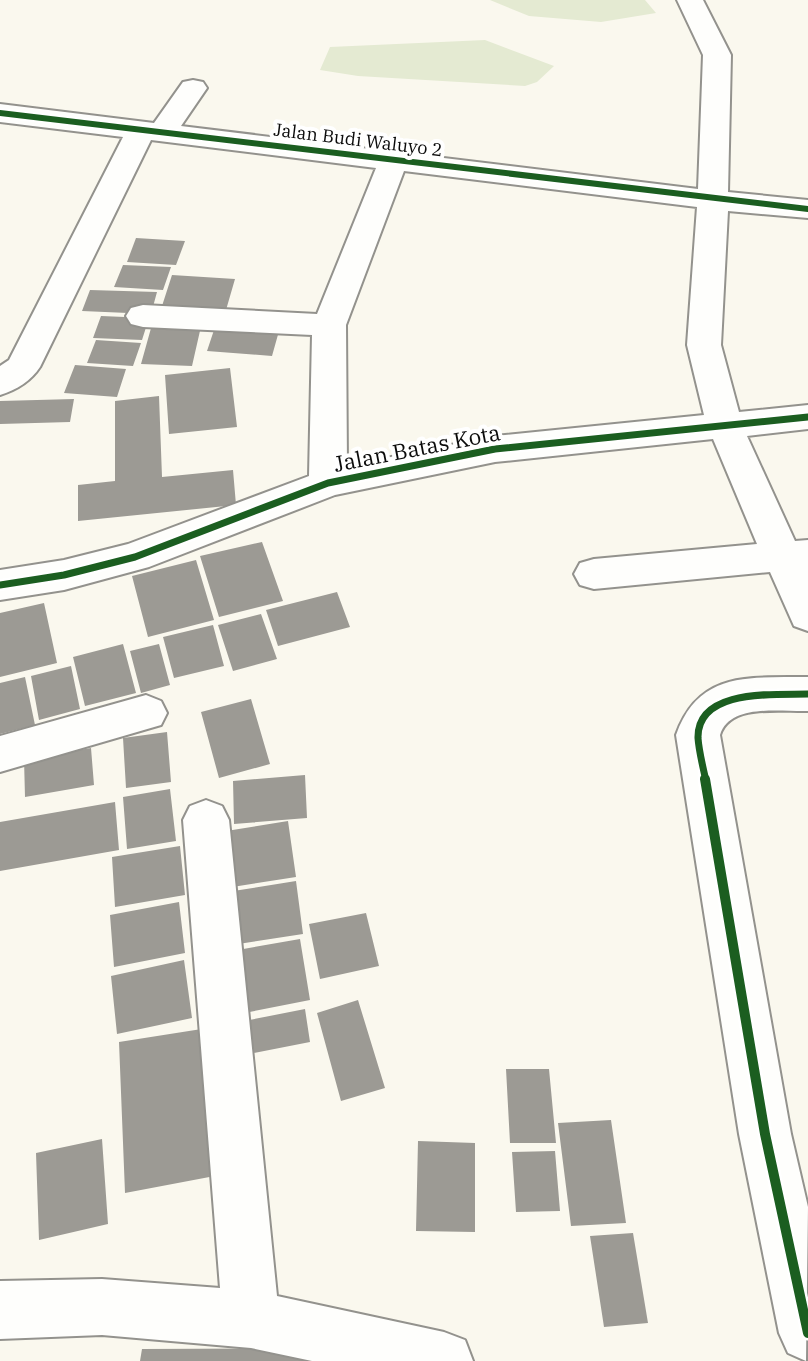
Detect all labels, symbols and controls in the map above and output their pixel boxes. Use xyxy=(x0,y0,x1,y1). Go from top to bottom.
street label: Jalan Budi Waluyo 2 xyxy=(272,118,444,161)
street label: Jalan Batas Kota xyxy=(331,417,503,478)

